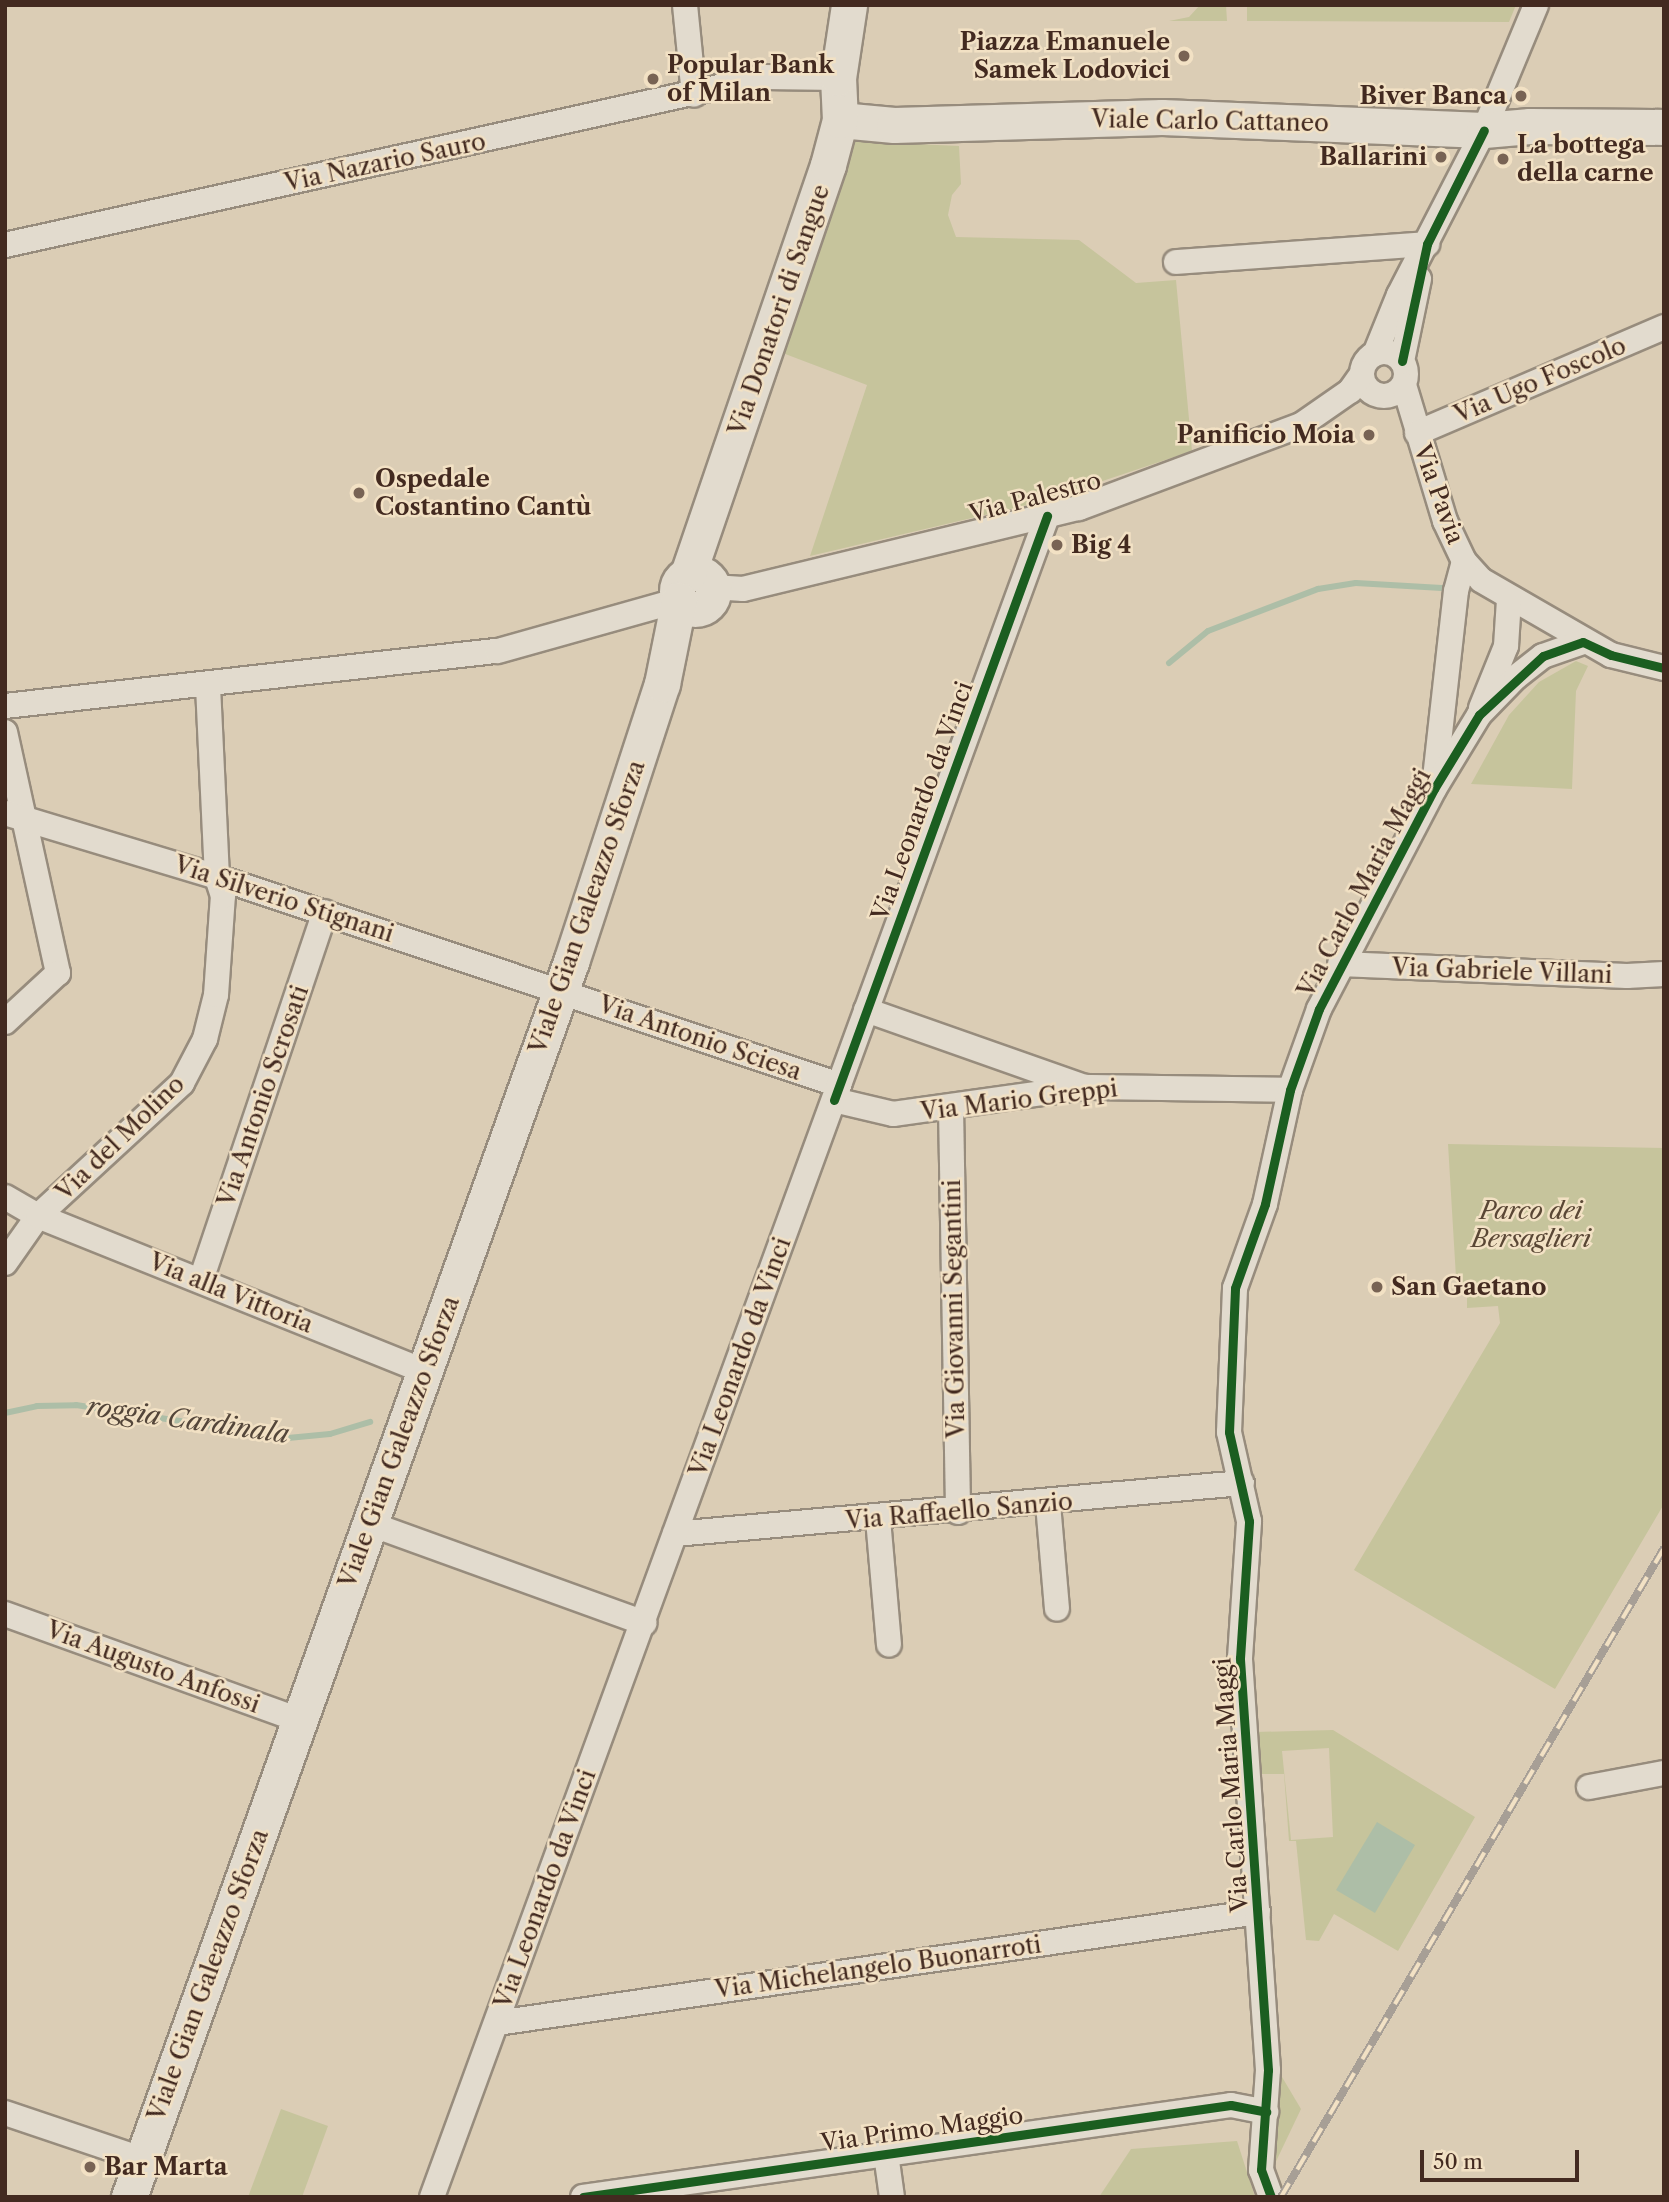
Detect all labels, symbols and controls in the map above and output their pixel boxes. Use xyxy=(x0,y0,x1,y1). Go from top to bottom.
place label: Piazza Emanuele Samek Lodovici xyxy=(959,28,1170,84)
marker: Piazza Emanuele Samek Lodovici xyxy=(1176,48,1192,64)
place label: Popular Bank of Milan xyxy=(667,51,834,107)
marker: Popular Bank of Milan xyxy=(645,71,661,87)
place label: Biver Banca xyxy=(1359,82,1507,110)
marker: Biver Banca xyxy=(1513,88,1529,104)
street label: Viale Carlo Cattaneo xyxy=(1091,105,1329,137)
street label: Via Nazario Sauro xyxy=(282,127,488,197)
place label: La bottega della carne xyxy=(1517,131,1654,187)
place label: Ballarini xyxy=(1319,143,1427,171)
marker: Ballarini xyxy=(1433,149,1449,165)
marker: La bottega della carne xyxy=(1495,151,1511,167)
street label: Via Donatori di Sangue xyxy=(722,181,836,439)
street label: Via Ugo Foscolo xyxy=(1450,331,1630,429)
place label: Panificio Moia xyxy=(1177,421,1355,449)
marker: Panificio Moia xyxy=(1361,427,1377,443)
street label: Via Pavia xyxy=(1408,440,1470,548)
place label: Ospedale Costantino Cantù xyxy=(375,465,592,521)
street label: Via Palestro xyxy=(966,466,1104,528)
marker: Ospedale Costantino Cantù xyxy=(349,483,369,503)
place label: Big 4 xyxy=(1071,531,1132,559)
marker: Big 4 xyxy=(1049,537,1065,553)
street label: Via Leonardo da Vinci xyxy=(865,677,979,925)
street label: Viale Gian Galeazzo Sforza xyxy=(523,756,651,1058)
street label: Via Carlo Maria Maggi xyxy=(1291,763,1437,1003)
street label: Via Silverio Stignani xyxy=(170,850,398,948)
street label: Via Gabriele Villani xyxy=(1391,953,1613,989)
street label: Via Antonio Scrosati xyxy=(211,981,315,1211)
street label: Via Antonio Sciesa xyxy=(594,990,806,1086)
street label: Via del Molino xyxy=(50,1069,190,1207)
street label: Via Mario Greppi xyxy=(919,1074,1119,1126)
street label: Via Giovanni Segantini xyxy=(937,1179,971,1439)
park label: Parco dei Bersaglieri xyxy=(1471,1197,1591,1253)
street label: Via Leonardo da Vinci xyxy=(683,1233,797,1481)
street label: Via alla Vittoria xyxy=(144,1247,318,1339)
place label: San Gaetano xyxy=(1391,1273,1546,1301)
marker: San Gaetano xyxy=(1369,1279,1385,1295)
street label: Viale Gian Galeazzo Sforza xyxy=(333,1292,465,1592)
water label: roggia Cardinala xyxy=(85,1391,291,1451)
street label: Via Raffaello Sanzio xyxy=(844,1487,1074,1535)
street label: Via Augusto Anfossi xyxy=(41,1615,265,1719)
street label: Via Carlo Maria Maggi xyxy=(1208,1657,1254,1913)
street label: Via Leonardo da Vinci xyxy=(488,1765,602,2013)
street label: Viale Gian Galeazzo Sforza xyxy=(142,1825,274,2125)
street label: Via Michelangelo Buonarroti xyxy=(713,1930,1043,2004)
street label: Via Primo Maggio xyxy=(819,2101,1025,2157)
scale bar xyxy=(1424,2136,1583,2180)
text: 50 m xyxy=(1433,2149,1483,2174)
place label: Bar Marta xyxy=(104,2153,228,2181)
marker: Bar Marta xyxy=(82,2159,98,2175)

